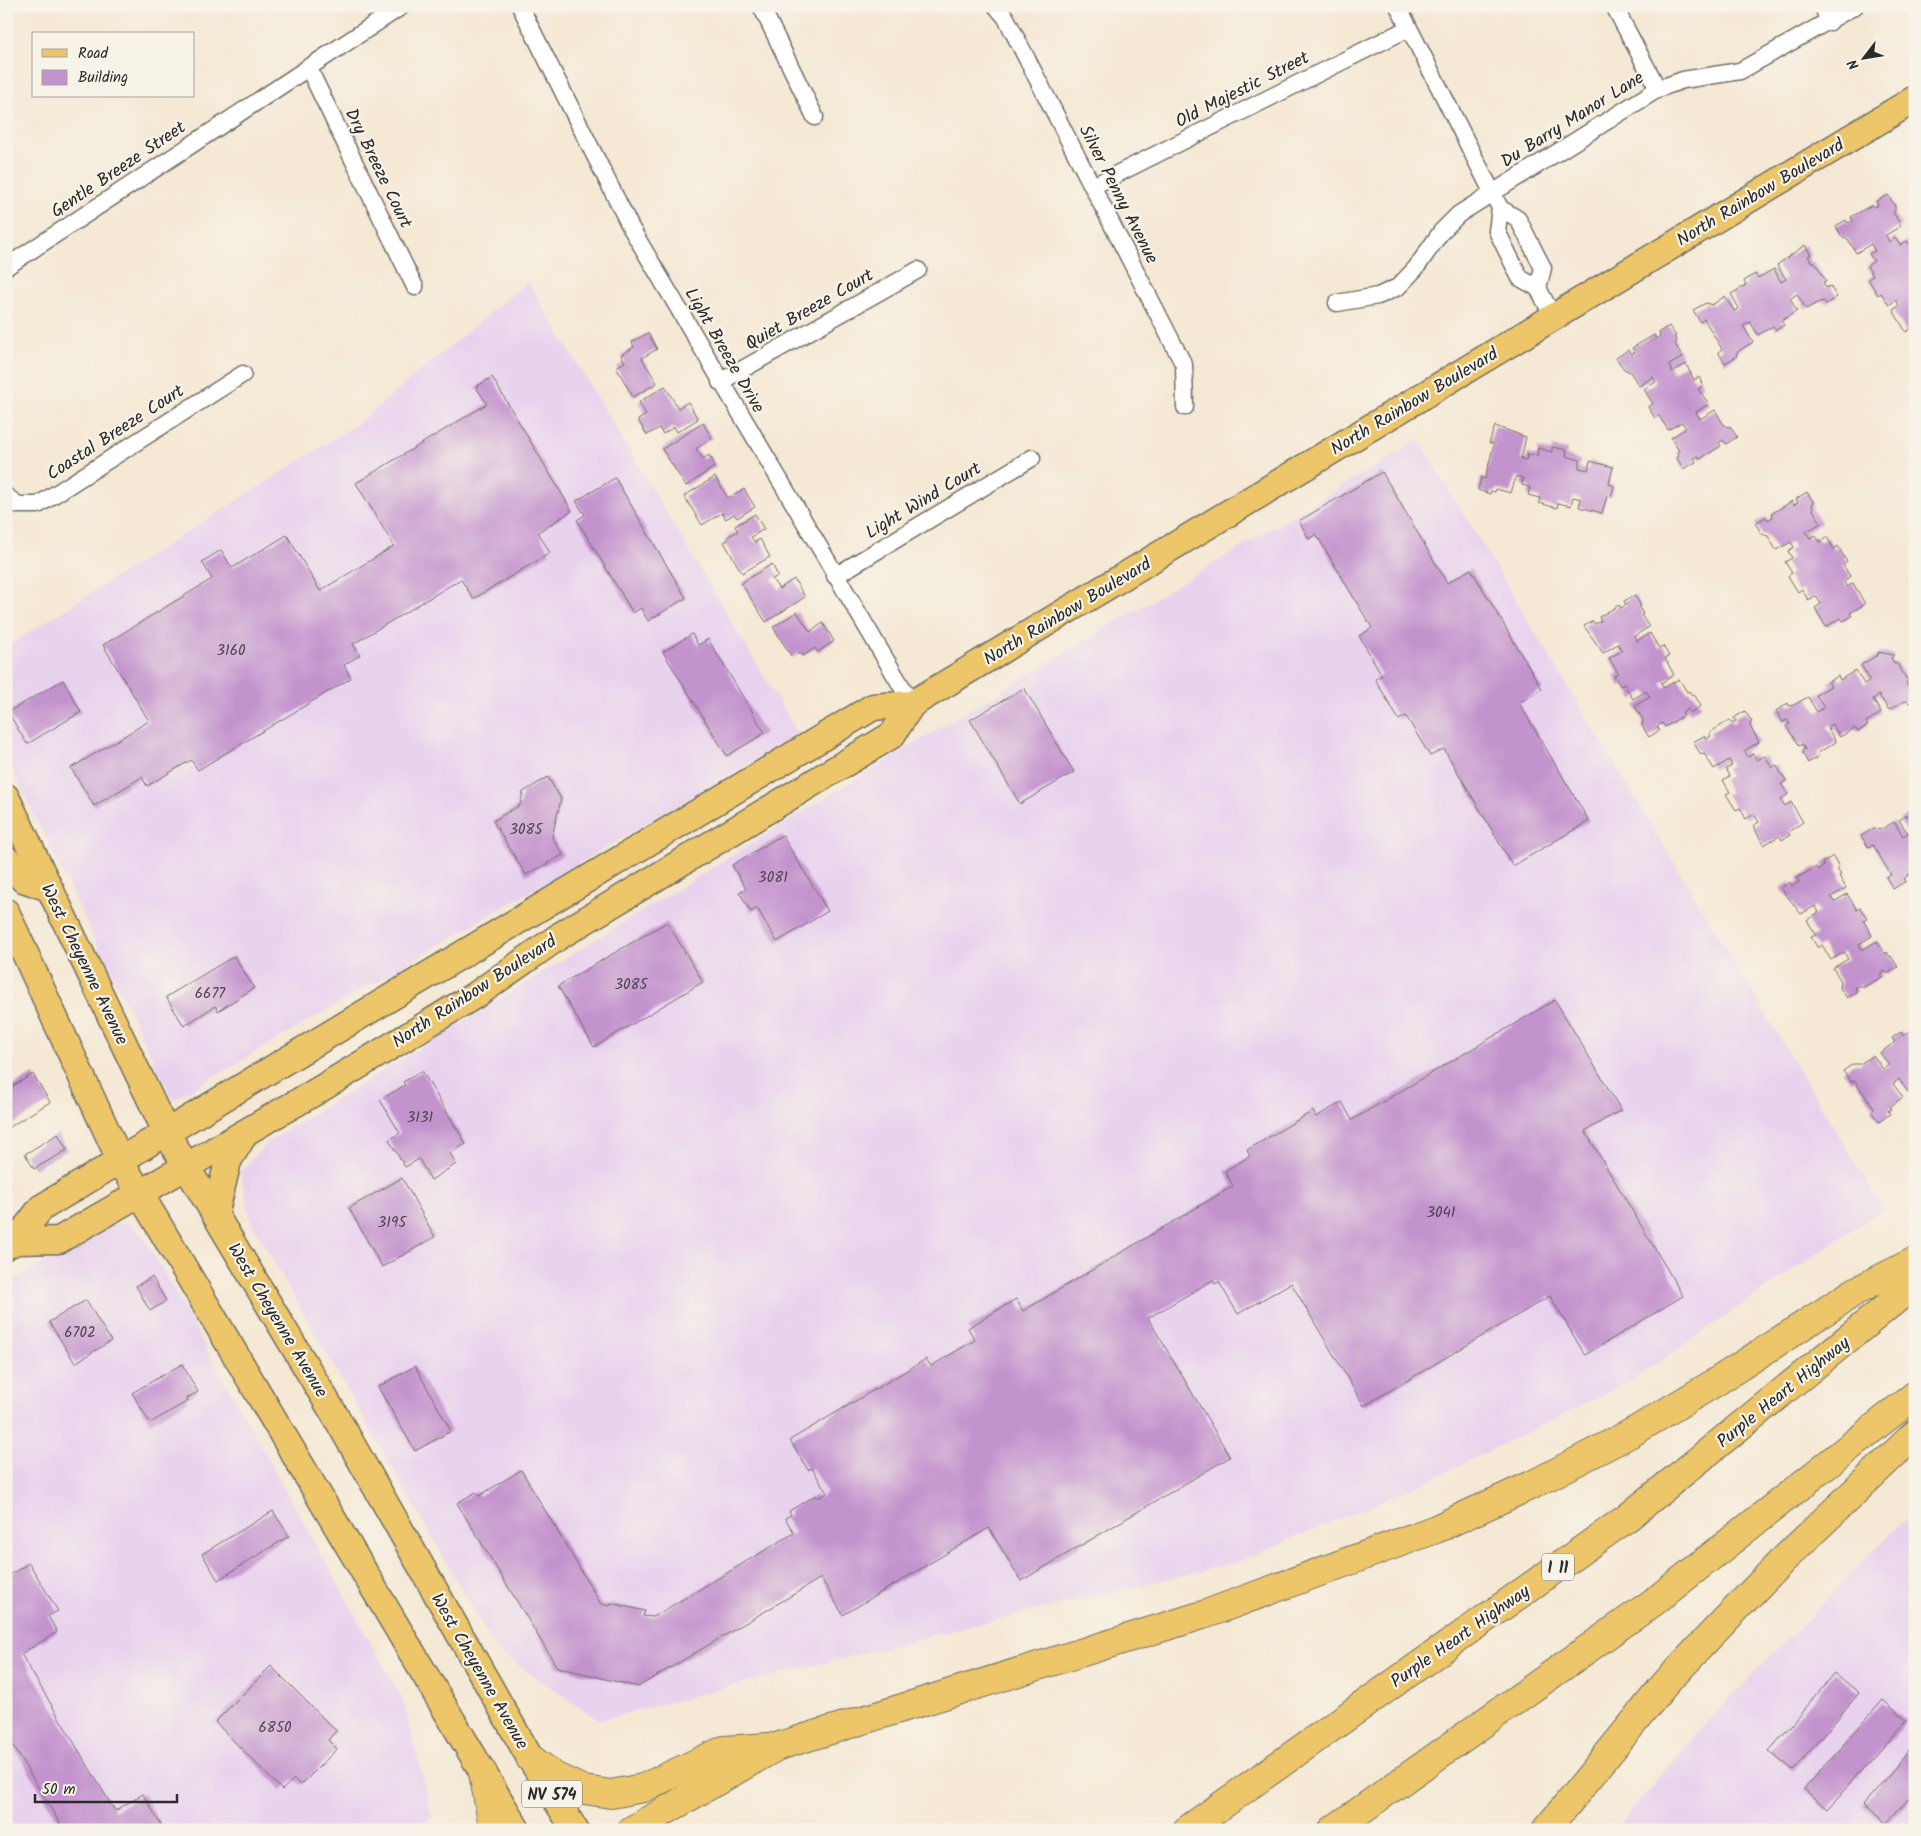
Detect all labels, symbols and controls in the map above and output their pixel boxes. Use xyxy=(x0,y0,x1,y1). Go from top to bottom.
legend xyxy=(32,32,195,98)
north arrow xyxy=(1838,32,1888,82)
text: Road xyxy=(78,42,109,66)
street label: Old Majestic Street xyxy=(1171,44,1316,137)
text: N xyxy=(1842,55,1865,74)
street label: Du Barry Manor Lane xyxy=(1495,64,1650,176)
text: Building xyxy=(78,66,128,90)
street label: Dry Breeze Court xyxy=(336,104,420,235)
street label: Gentle Breeze Street xyxy=(45,114,193,226)
street label: Silver Penny Avenue xyxy=(1070,120,1165,269)
street label: North Rainbow Boulevard xyxy=(1671,131,1851,255)
street label: Quiet Breeze Court xyxy=(740,261,880,359)
street label: Light Breeze Drive xyxy=(676,282,771,419)
street label: North Rainbow Boulevard xyxy=(1325,340,1505,464)
street label: Coastal Breeze Court xyxy=(41,377,191,489)
street label: Light Wind Court xyxy=(860,455,988,547)
street label: North Rainbow Boulevard xyxy=(978,550,1158,674)
house number: 3160 xyxy=(216,639,246,663)
house number: 3085 xyxy=(509,818,544,842)
house number: 3081 xyxy=(758,866,788,890)
street label: West Cheyenne Avenue xyxy=(32,879,135,1050)
street label: North Rainbow Boulevard xyxy=(387,927,564,1057)
house number: 3085 xyxy=(614,973,649,997)
house number: 6677 xyxy=(195,982,226,1006)
house number: 3131 xyxy=(407,1106,434,1130)
house number: 3041 xyxy=(1426,1201,1456,1225)
house number: 3195 xyxy=(378,1211,407,1235)
street label: West Cheyenne Avenue xyxy=(219,1238,335,1404)
house number: 6702 xyxy=(64,1321,96,1345)
street label: Purple Heart Highway xyxy=(1711,1330,1858,1456)
road number: I 11 xyxy=(1542,1554,1574,1580)
street label: Purple Heart Highway xyxy=(1385,1578,1537,1696)
street label: West Cheyenne Avenue xyxy=(422,1588,535,1755)
house number: 6850 xyxy=(259,1716,292,1740)
scale bar xyxy=(35,1771,178,1803)
text: 50 m xyxy=(42,1778,76,1802)
road number: NV 574 xyxy=(522,1780,582,1808)

